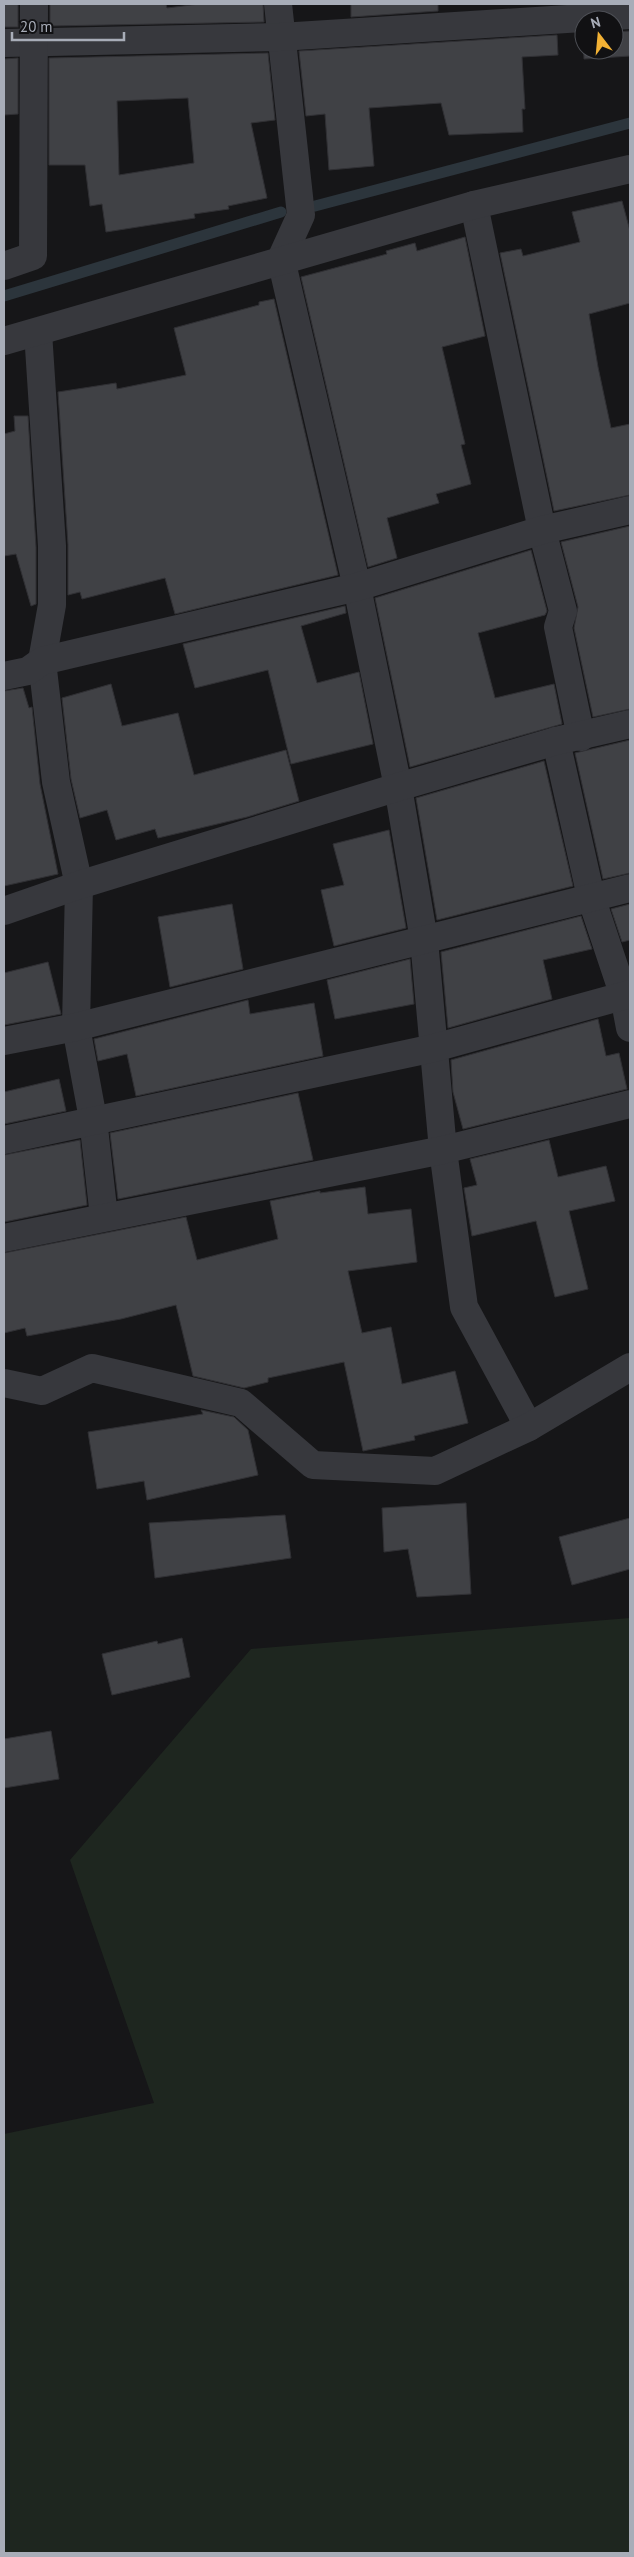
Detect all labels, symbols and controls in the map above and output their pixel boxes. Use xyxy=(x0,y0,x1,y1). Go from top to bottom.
scale bar xyxy=(12,10,125,42)
north arrow xyxy=(574,10,624,60)
text: N xyxy=(589,13,602,32)
text: 20 m xyxy=(20,17,53,36)

